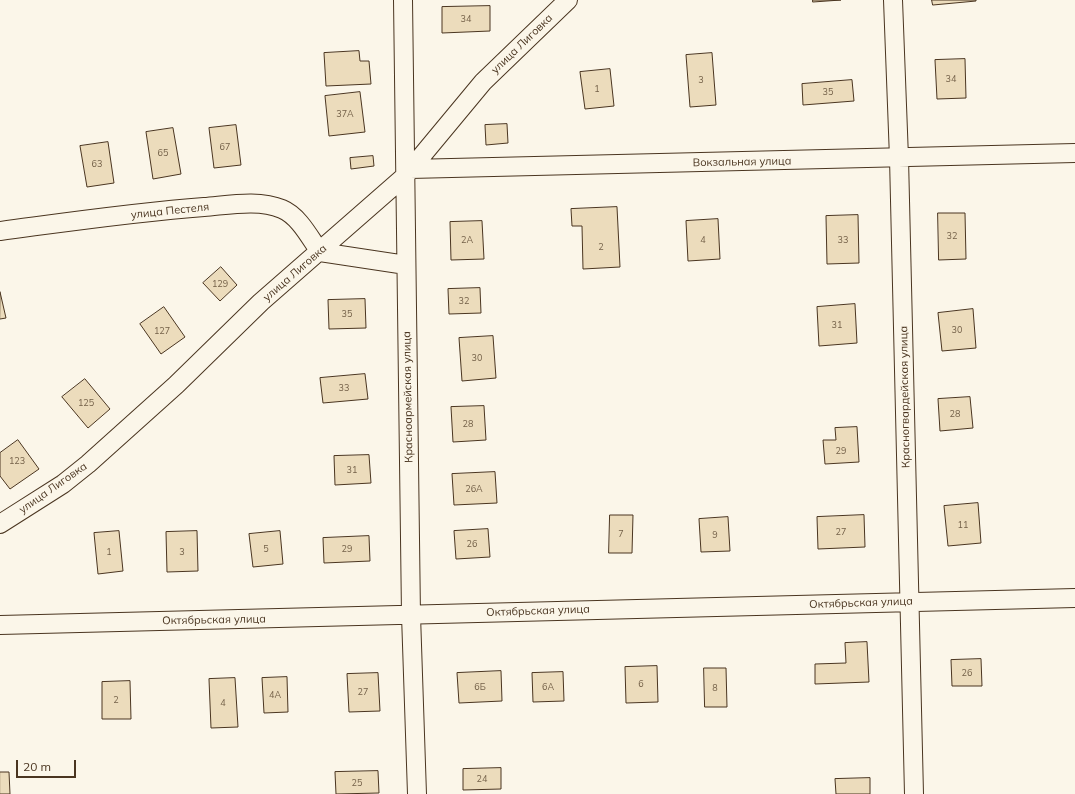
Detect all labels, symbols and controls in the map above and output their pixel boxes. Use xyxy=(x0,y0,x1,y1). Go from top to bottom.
street label: улица Лиговка xyxy=(489,11,555,77)
house number: 34 xyxy=(461,14,471,24)
house number: 34 xyxy=(946,74,956,84)
house number: 3 xyxy=(698,75,704,85)
house number: 1 xyxy=(594,84,600,94)
house number: 35 xyxy=(823,87,833,97)
house number: 37А xyxy=(336,109,354,119)
house number: 67 xyxy=(220,142,230,152)
house number: 65 xyxy=(158,148,168,158)
street label: Вокзальная улица xyxy=(692,155,792,169)
house number: 63 xyxy=(92,159,102,169)
street label: улица Пестеля xyxy=(130,200,210,222)
house number: 32 xyxy=(947,231,957,241)
house number: 2А xyxy=(461,235,473,245)
house number: 4 xyxy=(700,235,706,245)
house number: 33 xyxy=(838,235,848,245)
street label: улица Лиговка xyxy=(261,242,329,304)
house number: 2 xyxy=(598,242,604,252)
house number: 129 xyxy=(212,279,228,289)
house number: 32 xyxy=(459,296,469,306)
house number: 35 xyxy=(342,309,352,319)
house number: 31 xyxy=(832,320,842,330)
house number: 30 xyxy=(952,325,962,335)
house number: 127 xyxy=(154,326,170,336)
street label: Красногвардейская улица xyxy=(897,326,913,468)
street label: Красноармейская улица xyxy=(400,331,416,463)
house number: 30 xyxy=(472,353,482,363)
house number: 33 xyxy=(339,383,349,393)
house number: 125 xyxy=(78,398,94,408)
house number: 28 xyxy=(950,409,960,419)
house number: 28 xyxy=(463,419,473,429)
house number: 29 xyxy=(836,446,846,456)
house number: 123 xyxy=(9,456,25,466)
street label: улица Лиговка xyxy=(16,460,90,516)
house number: 31 xyxy=(347,465,357,475)
house number: 26А xyxy=(465,484,483,494)
house number: 11 xyxy=(958,520,968,530)
house number: 27 xyxy=(836,527,846,537)
house number: 7 xyxy=(618,529,624,539)
house number: 9 xyxy=(712,530,718,540)
house number: 26 xyxy=(467,539,477,549)
house number: 5 xyxy=(263,544,269,554)
house number: 29 xyxy=(342,544,352,554)
house number: 1 xyxy=(106,547,112,557)
house number: 3 xyxy=(179,547,185,557)
street label: Октябрьская улица xyxy=(809,595,913,611)
street label: Октябрьская улица xyxy=(486,603,590,619)
street label: Октябрьская улица xyxy=(162,612,266,628)
house number: 26 xyxy=(962,668,972,678)
house number: 6 xyxy=(638,679,644,689)
house number: 6Б xyxy=(474,682,486,692)
house number: 6А xyxy=(542,682,554,692)
house number: 8 xyxy=(712,683,718,693)
house number: 27 xyxy=(358,687,368,697)
house number: 4А xyxy=(269,690,281,700)
house number: 2 xyxy=(113,695,119,705)
house number: 4 xyxy=(220,698,226,708)
scale bar xyxy=(18,752,78,778)
text: 20 m xyxy=(23,759,51,774)
house number: 24 xyxy=(477,774,487,784)
house number: 25 xyxy=(352,778,362,788)

